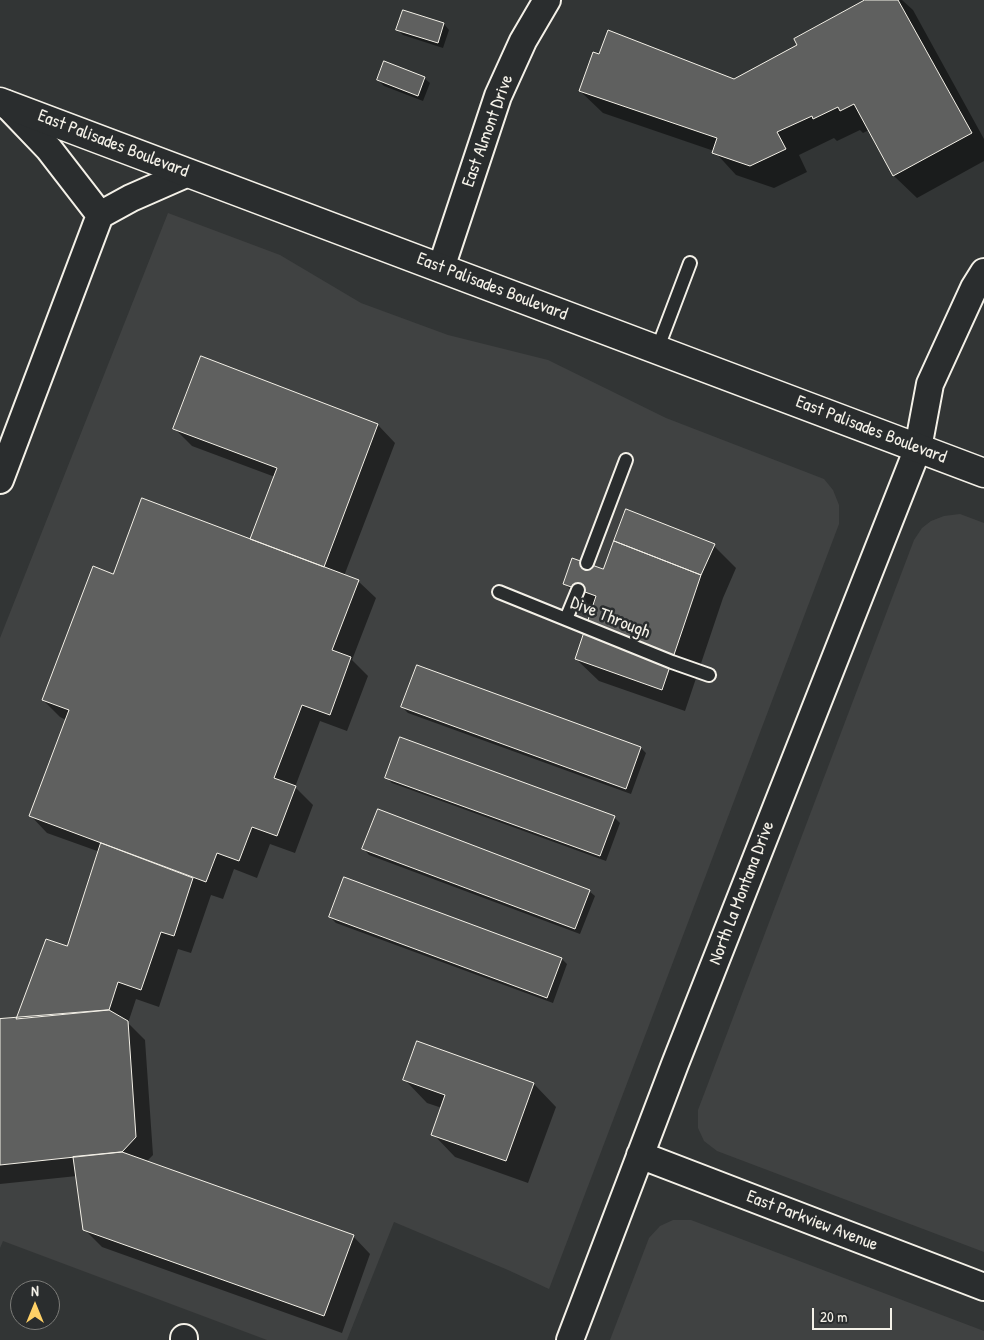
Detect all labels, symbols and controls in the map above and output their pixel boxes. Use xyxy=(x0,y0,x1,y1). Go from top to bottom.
street label: East Almont Drive xyxy=(458,72,518,190)
street label: East Palisades Boulevard xyxy=(35,105,191,183)
street label: East Palisades Boulevard xyxy=(414,248,570,326)
street label: East Palisades Boulevard xyxy=(793,391,949,469)
street label: Dive Through xyxy=(567,592,653,644)
street label: North La Montana Drive xyxy=(705,818,779,968)
street label: East Parkview Avenue xyxy=(743,1186,881,1256)
north arrow xyxy=(10,1280,60,1330)
text: N xyxy=(31,1281,39,1300)
scale bar xyxy=(814,1298,894,1330)
text: 20 m xyxy=(820,1306,847,1327)

